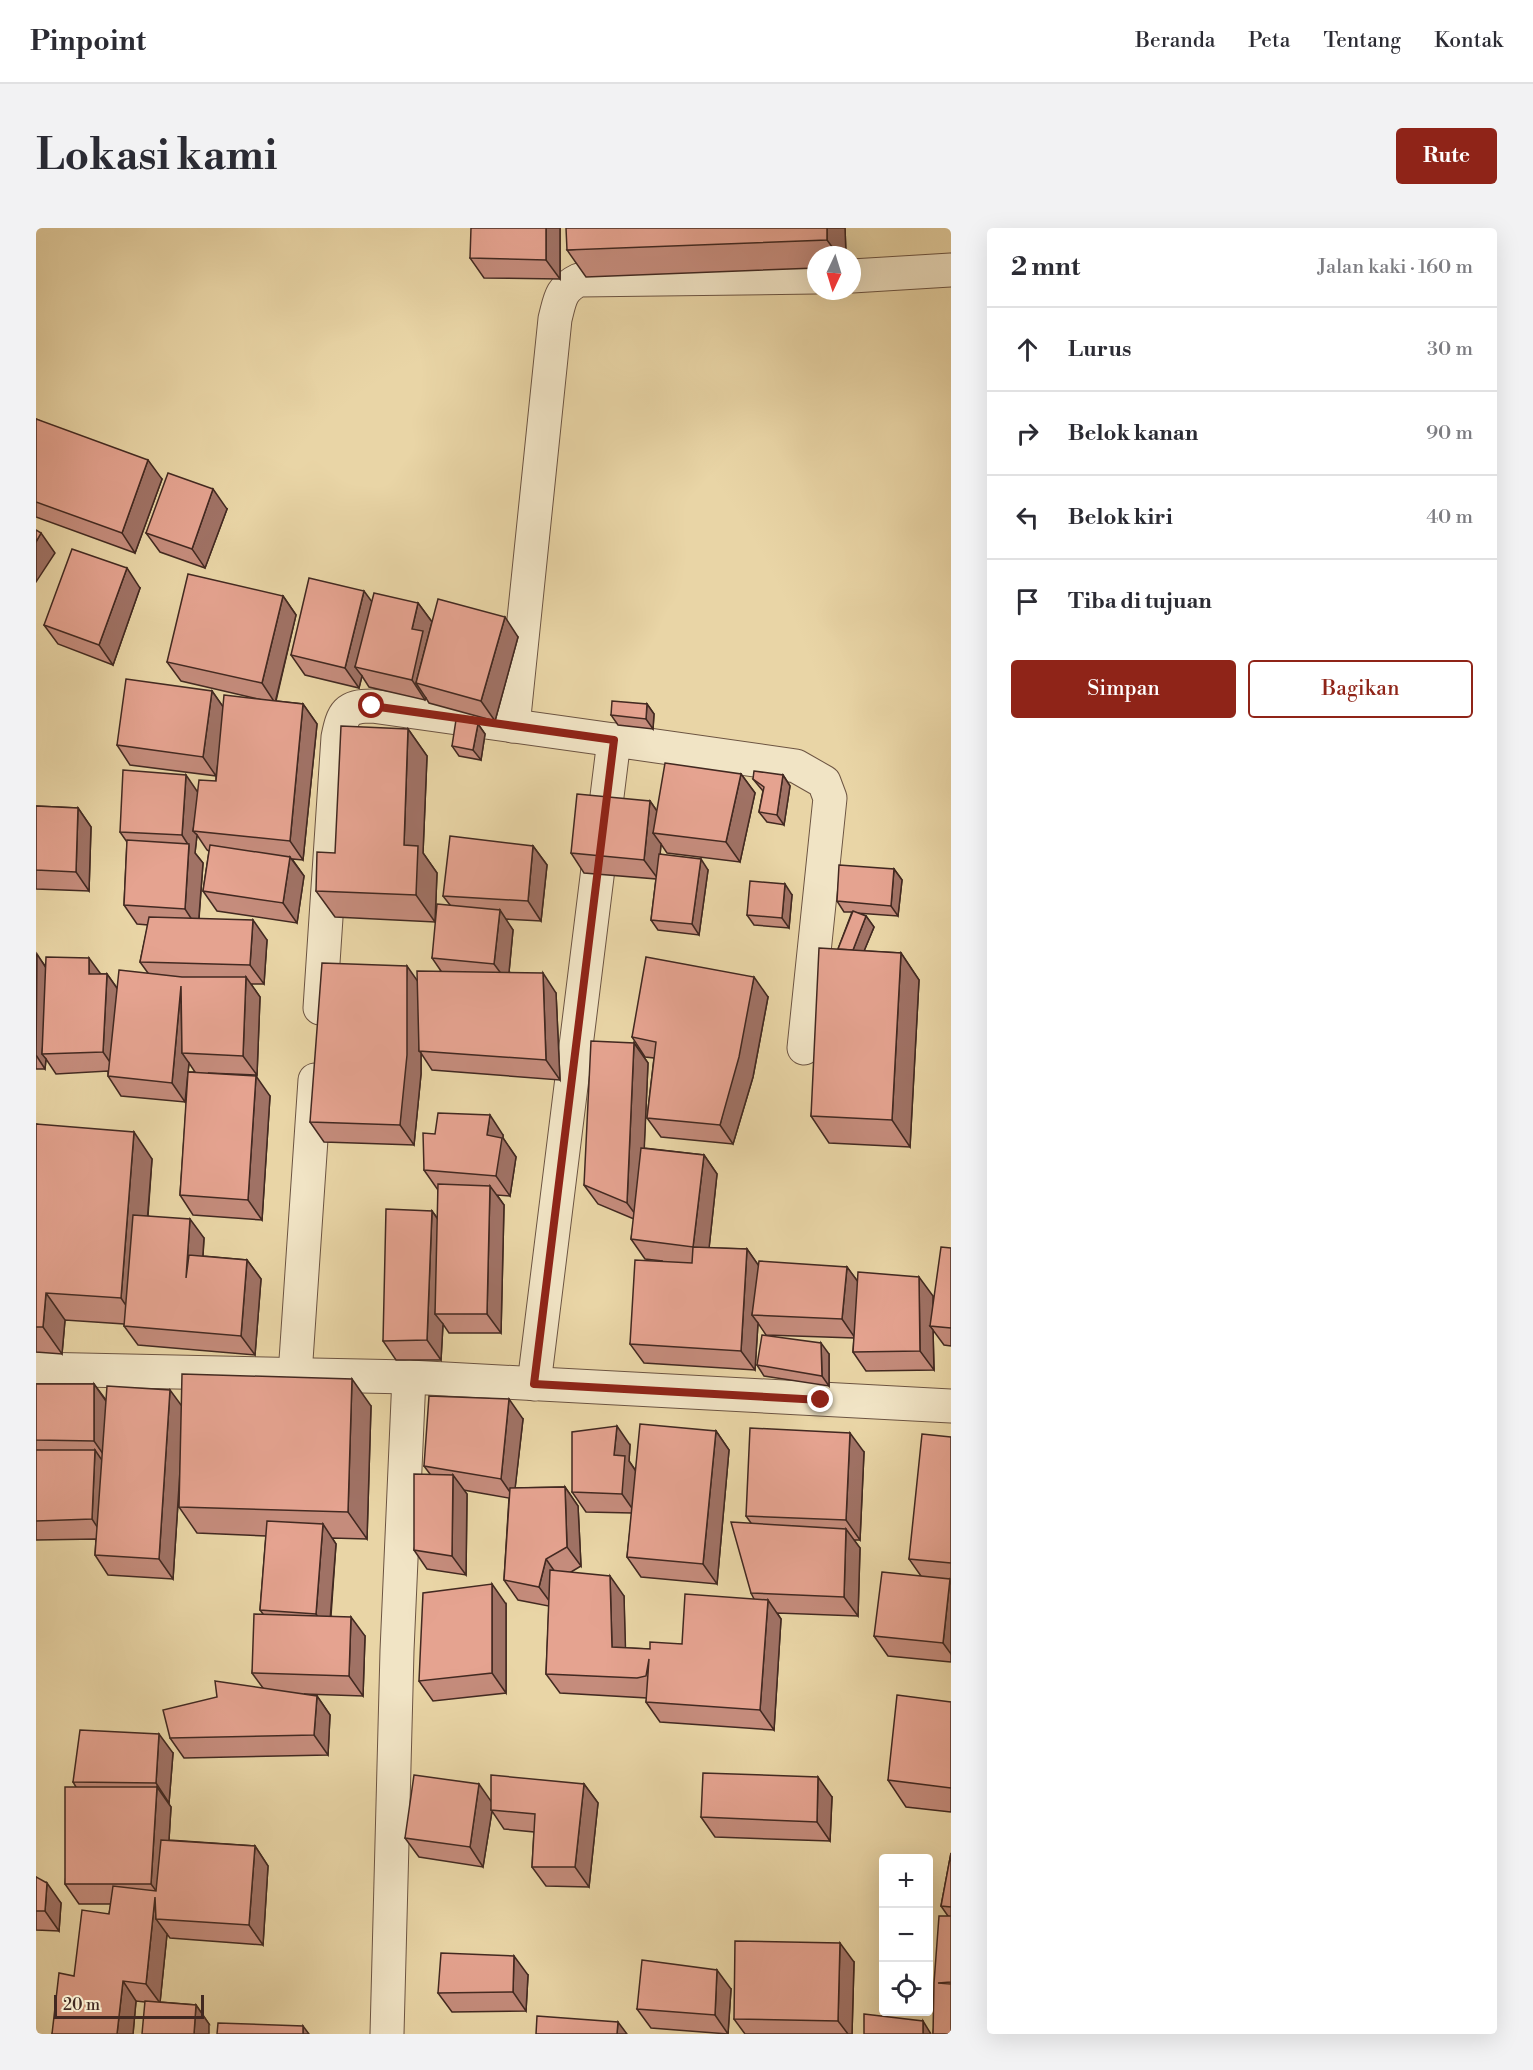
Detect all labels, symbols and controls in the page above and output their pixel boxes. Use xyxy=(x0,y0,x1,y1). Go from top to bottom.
text: Pinpoint xyxy=(30,24,146,59)
text: Beranda xyxy=(1135,28,1215,54)
text: Peta xyxy=(1248,28,1290,54)
text: Tentang xyxy=(1323,28,1401,54)
text: Kontak xyxy=(1434,28,1503,54)
button: Rute xyxy=(1396,128,1497,184)
text: Lokasi kami xyxy=(36,130,277,183)
north arrow xyxy=(807,246,861,300)
text: 2 mnt xyxy=(1011,251,1080,283)
text: Jalan kaki · 160 m xyxy=(1318,255,1473,280)
icon: ahead xyxy=(1011,333,1044,366)
text: Lurus xyxy=(1068,336,1131,363)
text: 30 m xyxy=(1427,337,1473,362)
icon: right xyxy=(1011,417,1044,450)
text: Belok kanan xyxy=(1068,420,1198,447)
text: 90 m xyxy=(1426,421,1473,446)
icon: left xyxy=(1011,501,1044,534)
text: Belok kiri xyxy=(1068,504,1173,531)
text: 40 m xyxy=(1426,505,1473,530)
icon: arrive xyxy=(1011,585,1044,618)
text: Tiba di tujuan xyxy=(1068,588,1212,615)
button: Simpan xyxy=(1011,660,1236,718)
button: Bagikan xyxy=(1248,660,1473,718)
route start xyxy=(358,692,384,718)
route end xyxy=(807,1386,833,1412)
map controls xyxy=(879,1854,933,2016)
button: + xyxy=(879,1854,933,1908)
button: − xyxy=(879,1908,933,1962)
button: locate xyxy=(879,1962,933,2016)
scale bar xyxy=(54,1992,204,2020)
text: 20 m xyxy=(63,1995,100,2015)

